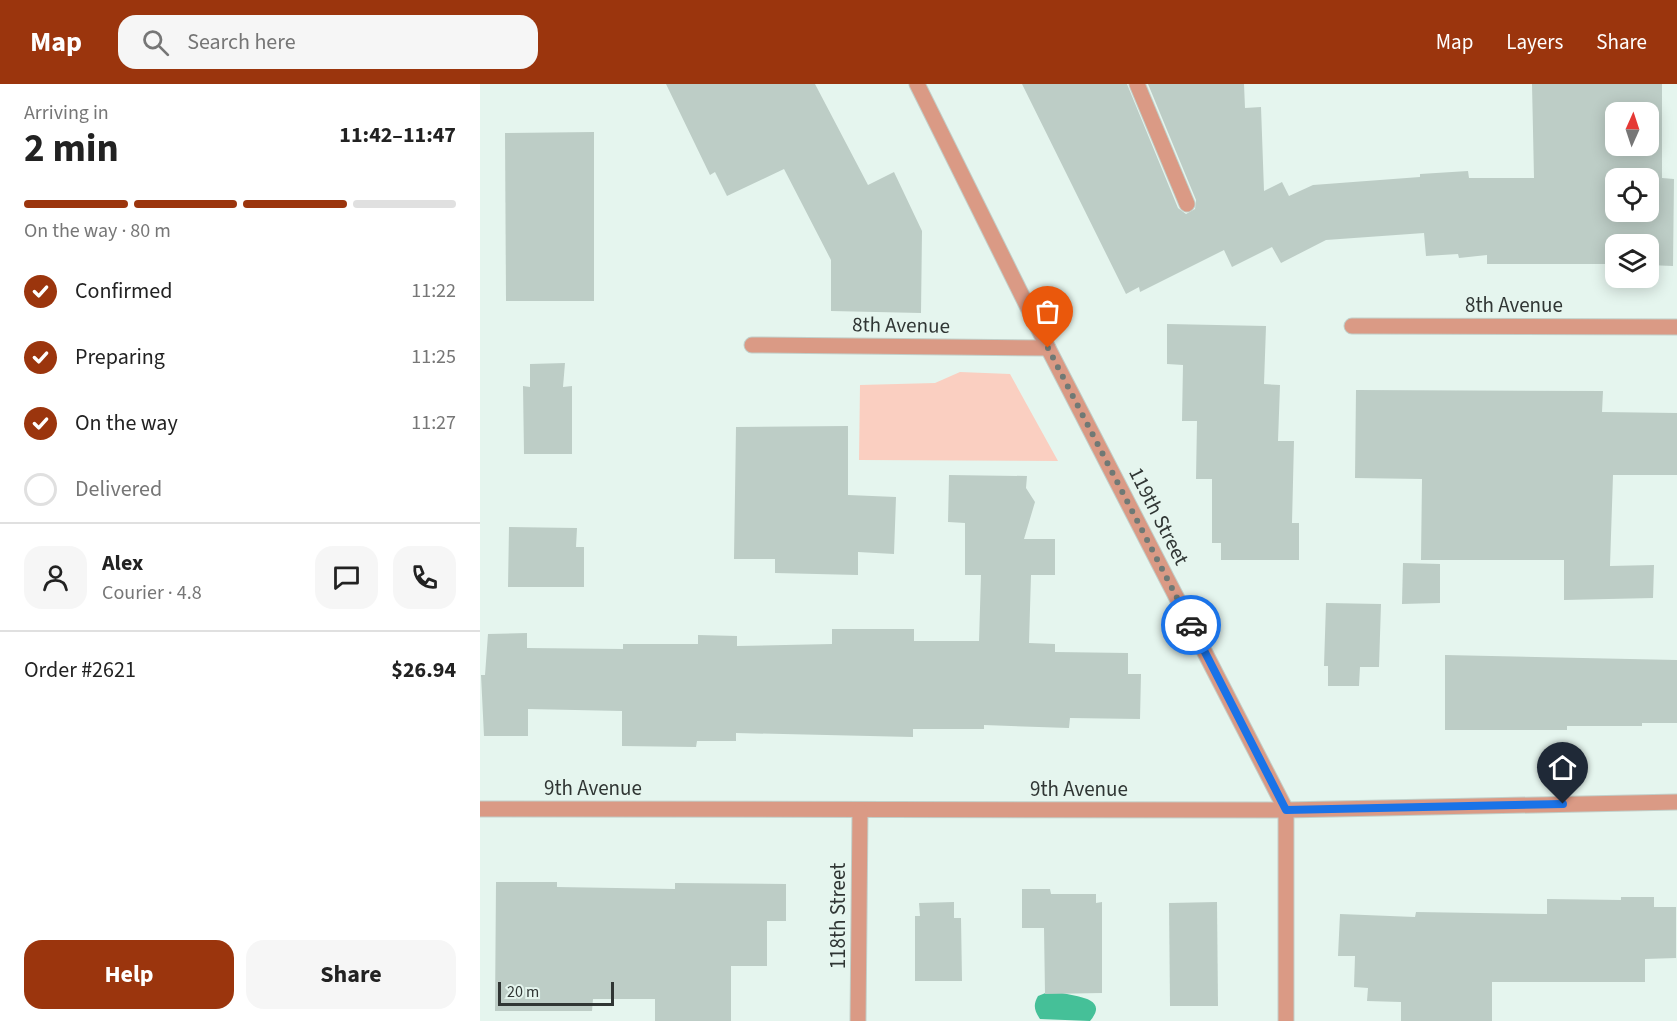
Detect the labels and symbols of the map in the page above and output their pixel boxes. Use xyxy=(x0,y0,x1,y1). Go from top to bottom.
north arrow xyxy=(1605,102,1659,156)
pin xyxy=(1022,286,1073,348)
street label: 8th Avenue xyxy=(1465,290,1563,320)
street label: 8th Avenue xyxy=(852,309,950,341)
street label: 119th Street xyxy=(1121,462,1197,570)
courier xyxy=(1161,595,1221,655)
pin xyxy=(1537,742,1588,804)
street label: 9th Avenue xyxy=(544,773,642,803)
street label: 9th Avenue xyxy=(1030,774,1128,804)
street label: 118th Street xyxy=(823,863,853,969)
scale bar xyxy=(498,979,614,1006)

